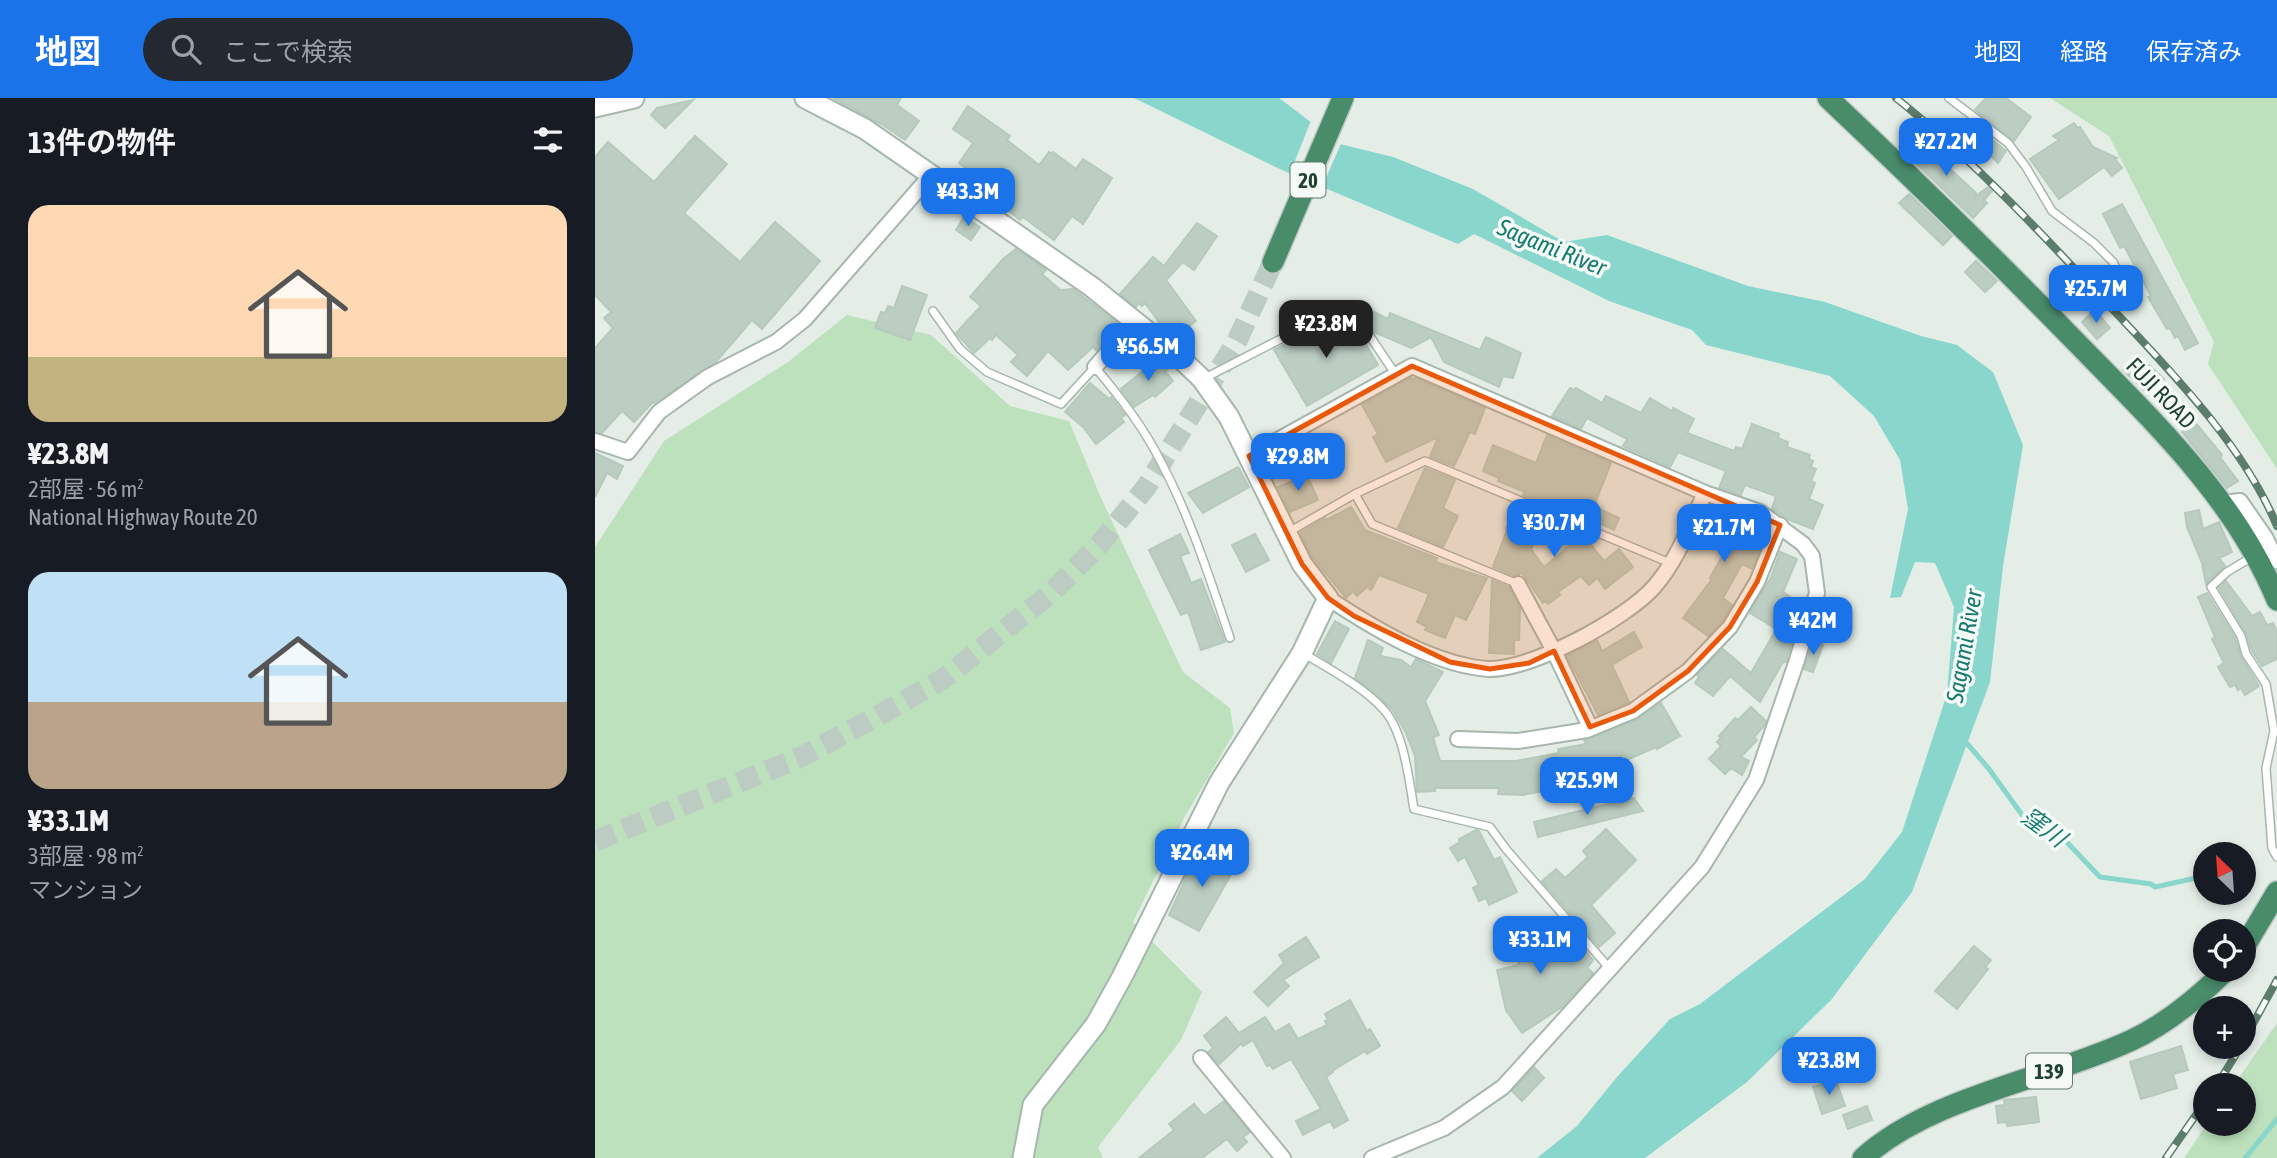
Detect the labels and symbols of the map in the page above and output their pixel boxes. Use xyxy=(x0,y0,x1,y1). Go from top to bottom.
pin: ¥27.2M xyxy=(1889,118,2003,178)
road number: 20 xyxy=(1291,162,1325,198)
pin: ¥43.3M xyxy=(911,169,1025,228)
water label: Sagami River xyxy=(1493,213,1611,281)
pin: ¥25.7M xyxy=(2039,266,2153,325)
pin: ¥23.8M xyxy=(1269,300,1383,360)
pin: ¥56.5M xyxy=(1091,324,1205,383)
street label: FUJI ROAD xyxy=(2121,352,2201,434)
pin: ¥29.8M xyxy=(1241,434,1355,493)
pin: ¥30.7M xyxy=(1497,500,1611,559)
pin: ¥21.7M xyxy=(1667,504,1781,564)
water label: Sagami River xyxy=(1941,586,1987,706)
pin: ¥42M xyxy=(1772,598,1854,657)
pin: ¥25.9M xyxy=(1530,758,1644,817)
water label: 窪川 xyxy=(2017,802,2074,854)
pin: ¥26.4M xyxy=(1145,830,1259,889)
north arrow xyxy=(2193,842,2256,905)
pin: ¥33.1M xyxy=(1483,916,1597,976)
pin: ¥23.8M xyxy=(1772,1038,1886,1097)
road number: 139 xyxy=(2026,1054,2072,1088)

